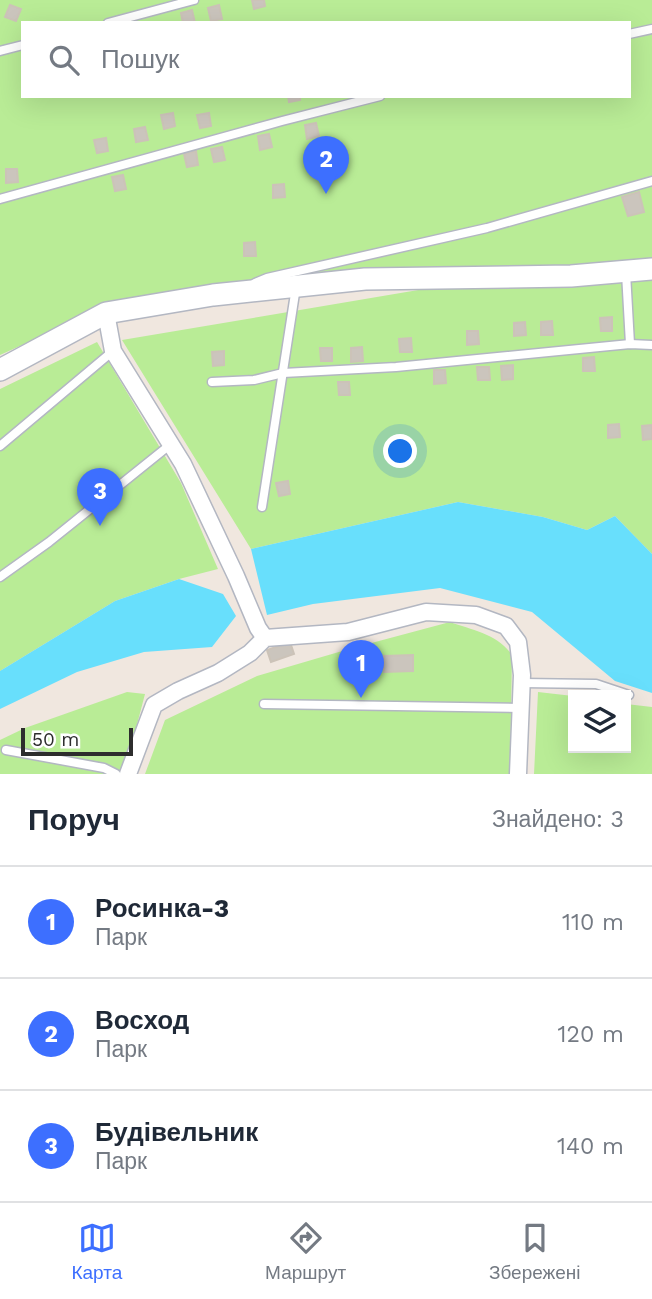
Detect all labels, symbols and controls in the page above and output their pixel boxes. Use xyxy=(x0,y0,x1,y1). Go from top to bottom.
search box xyxy=(21,21,631,98)
icon: search xyxy=(45,41,83,79)
text: Пошук xyxy=(101,44,179,74)
pin: 2 xyxy=(303,136,349,194)
your location xyxy=(383,434,417,468)
pin: 3 xyxy=(77,468,123,526)
pin: 1 xyxy=(338,640,384,698)
map controls xyxy=(568,690,631,753)
button: layers xyxy=(568,690,631,753)
scale bar xyxy=(21,725,133,757)
text: 50 m xyxy=(32,728,79,751)
text: Поруч xyxy=(28,802,120,837)
text: Знайдено: 3 xyxy=(492,806,624,833)
text: Росинка-3 xyxy=(95,893,229,923)
text: 1 xyxy=(46,909,56,936)
text: 110 m xyxy=(562,909,624,936)
text: Парк xyxy=(95,924,147,951)
text: Восход xyxy=(95,1005,189,1035)
text: 2 xyxy=(44,1021,58,1048)
text: 120 m xyxy=(558,1021,624,1048)
text: Парк xyxy=(95,1036,147,1063)
text: Будівельник xyxy=(95,1117,258,1147)
text: 3 xyxy=(44,1133,58,1160)
text: 140 m xyxy=(557,1133,624,1160)
text: Парк xyxy=(95,1148,147,1175)
tab: Карта xyxy=(71,1219,122,1284)
tab: Маршрут xyxy=(265,1219,346,1284)
tab: Збережені xyxy=(489,1219,581,1284)

